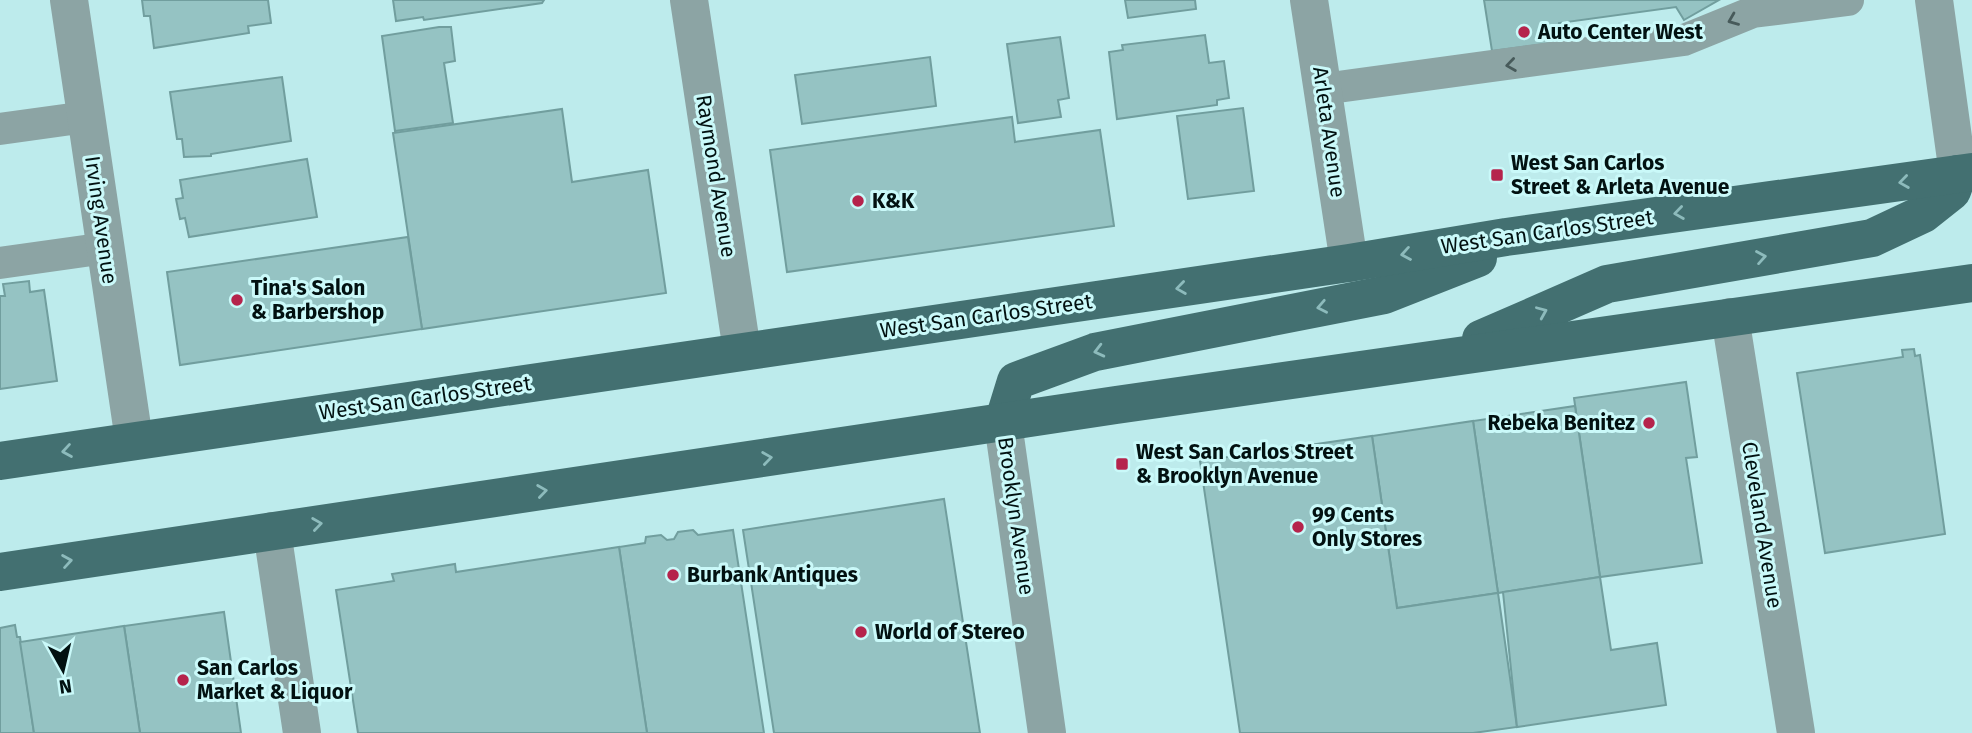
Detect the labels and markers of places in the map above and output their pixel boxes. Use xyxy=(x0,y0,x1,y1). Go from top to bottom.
place label: Auto Center West xyxy=(1537,19,1704,45)
marker: Auto Center West xyxy=(1516,24,1532,40)
place label: West San Carlos Street & Arleta Avenue xyxy=(1511,150,1730,200)
marker: West San Carlos Street & Arleta Avenue xyxy=(1489,167,1505,183)
place label: K&K xyxy=(872,188,915,214)
marker: K&K xyxy=(850,193,866,209)
place label: Tina's Salon & Barbershop xyxy=(251,275,384,325)
marker: Tina's Salon & Barbershop xyxy=(229,292,245,308)
place label: Rebeka Benitez xyxy=(1488,410,1635,436)
marker: Rebeka Benitez xyxy=(1641,415,1657,431)
place label: West San Carlos Street & Brooklyn Avenue xyxy=(1136,439,1354,489)
marker: West San Carlos Street & Brooklyn Avenue xyxy=(1114,456,1130,472)
place label: 99 Cents Only Stores xyxy=(1312,502,1422,552)
marker: 99 Cents Only Stores xyxy=(1290,519,1306,535)
place label: Burbank Antiques xyxy=(687,562,858,588)
marker: Burbank Antiques xyxy=(665,567,681,583)
place label: World of Stereo xyxy=(875,619,1025,645)
marker: World of Stereo xyxy=(853,624,869,640)
place label: San Carlos Market & Liquor xyxy=(197,655,353,705)
marker: San Carlos Market & Liquor xyxy=(175,672,191,688)

